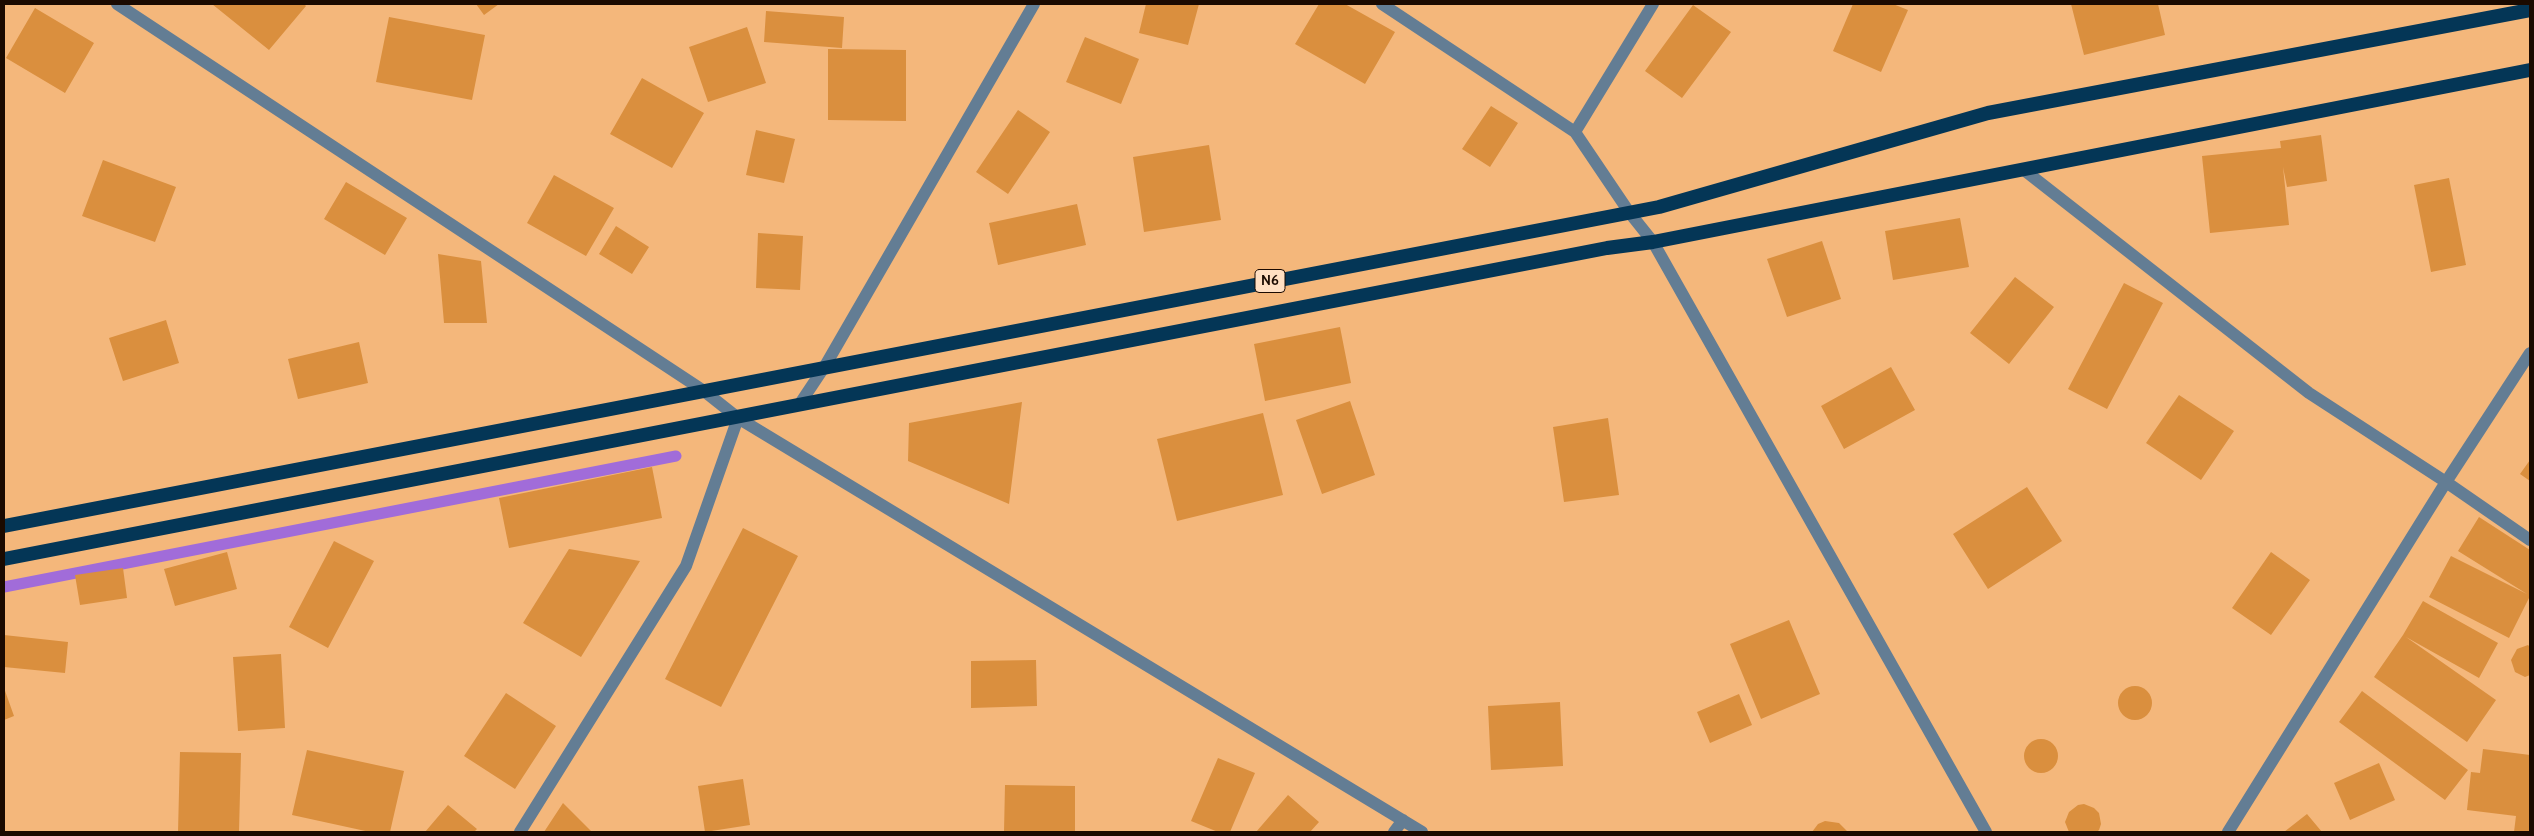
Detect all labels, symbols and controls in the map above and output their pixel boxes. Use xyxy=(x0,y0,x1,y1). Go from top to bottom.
road number: N6 xyxy=(1255,270,1285,292)

